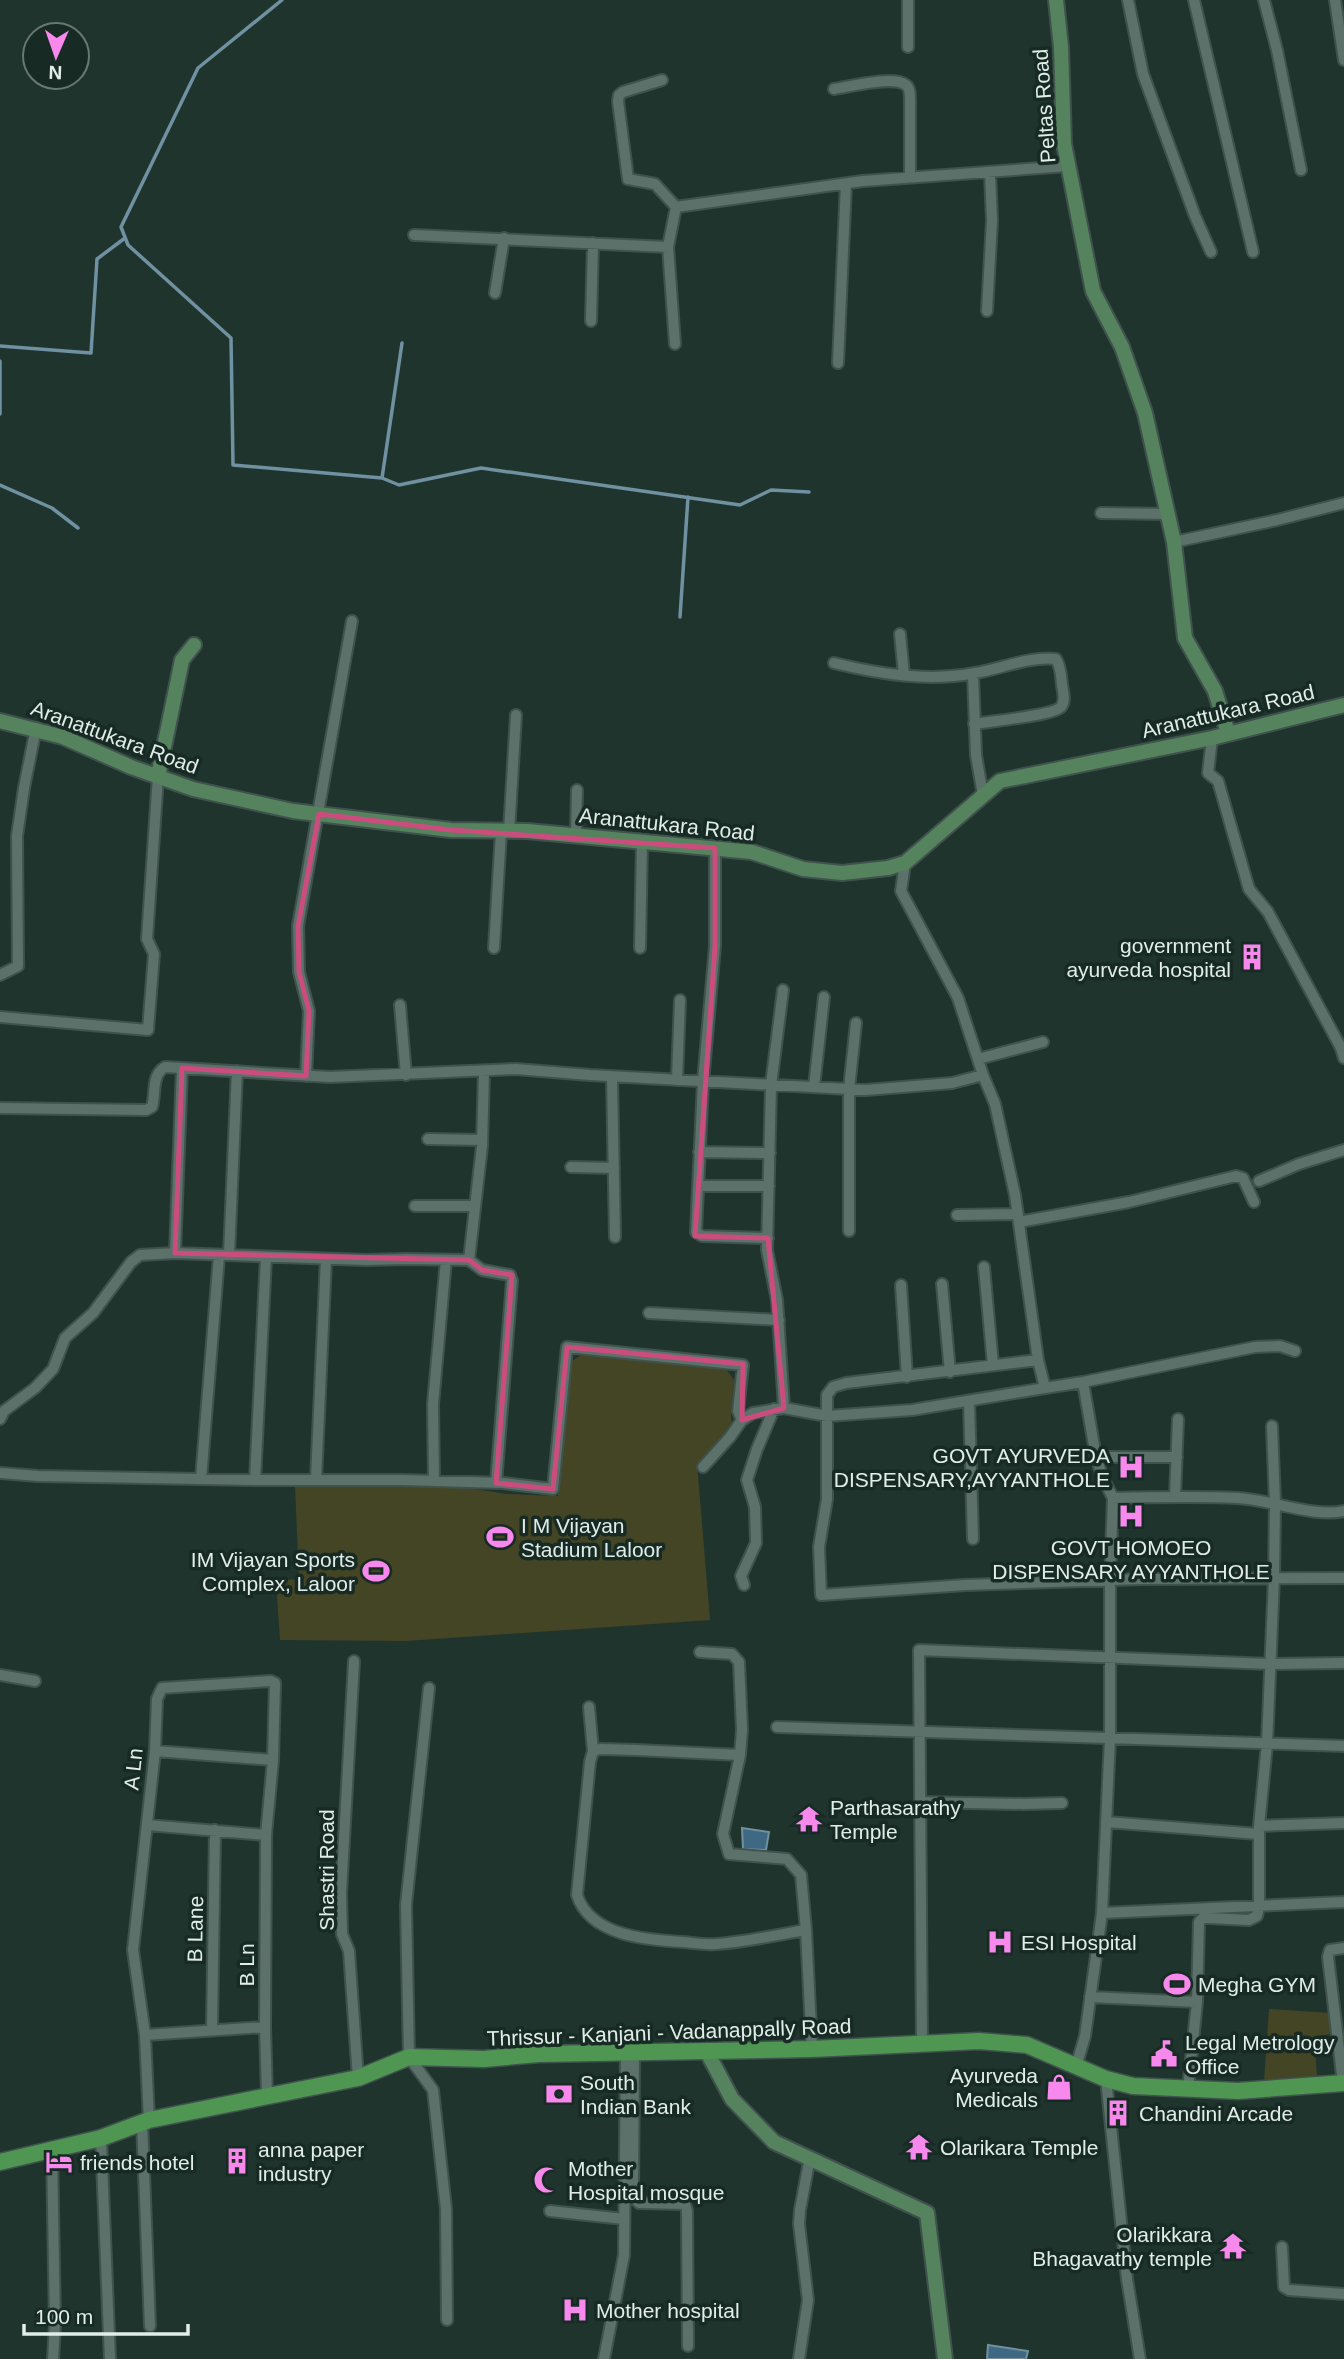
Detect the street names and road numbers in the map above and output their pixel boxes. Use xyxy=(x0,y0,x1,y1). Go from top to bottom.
street label: Peltas Road xyxy=(1029,48,1059,164)
street label: Aranattukara Road xyxy=(1140,680,1316,742)
street label: Aranattukara Road xyxy=(28,696,202,778)
street label: Aranattukara Road xyxy=(578,803,756,845)
street label: A Ln xyxy=(119,1747,147,1791)
street label: Shastri Road xyxy=(315,1809,338,1931)
street label: B Lane xyxy=(183,1896,207,1962)
street label: B Ln xyxy=(235,1943,258,1987)
street label: Thrissur - Kanjani - Vadanappally Road xyxy=(486,2014,852,2050)

